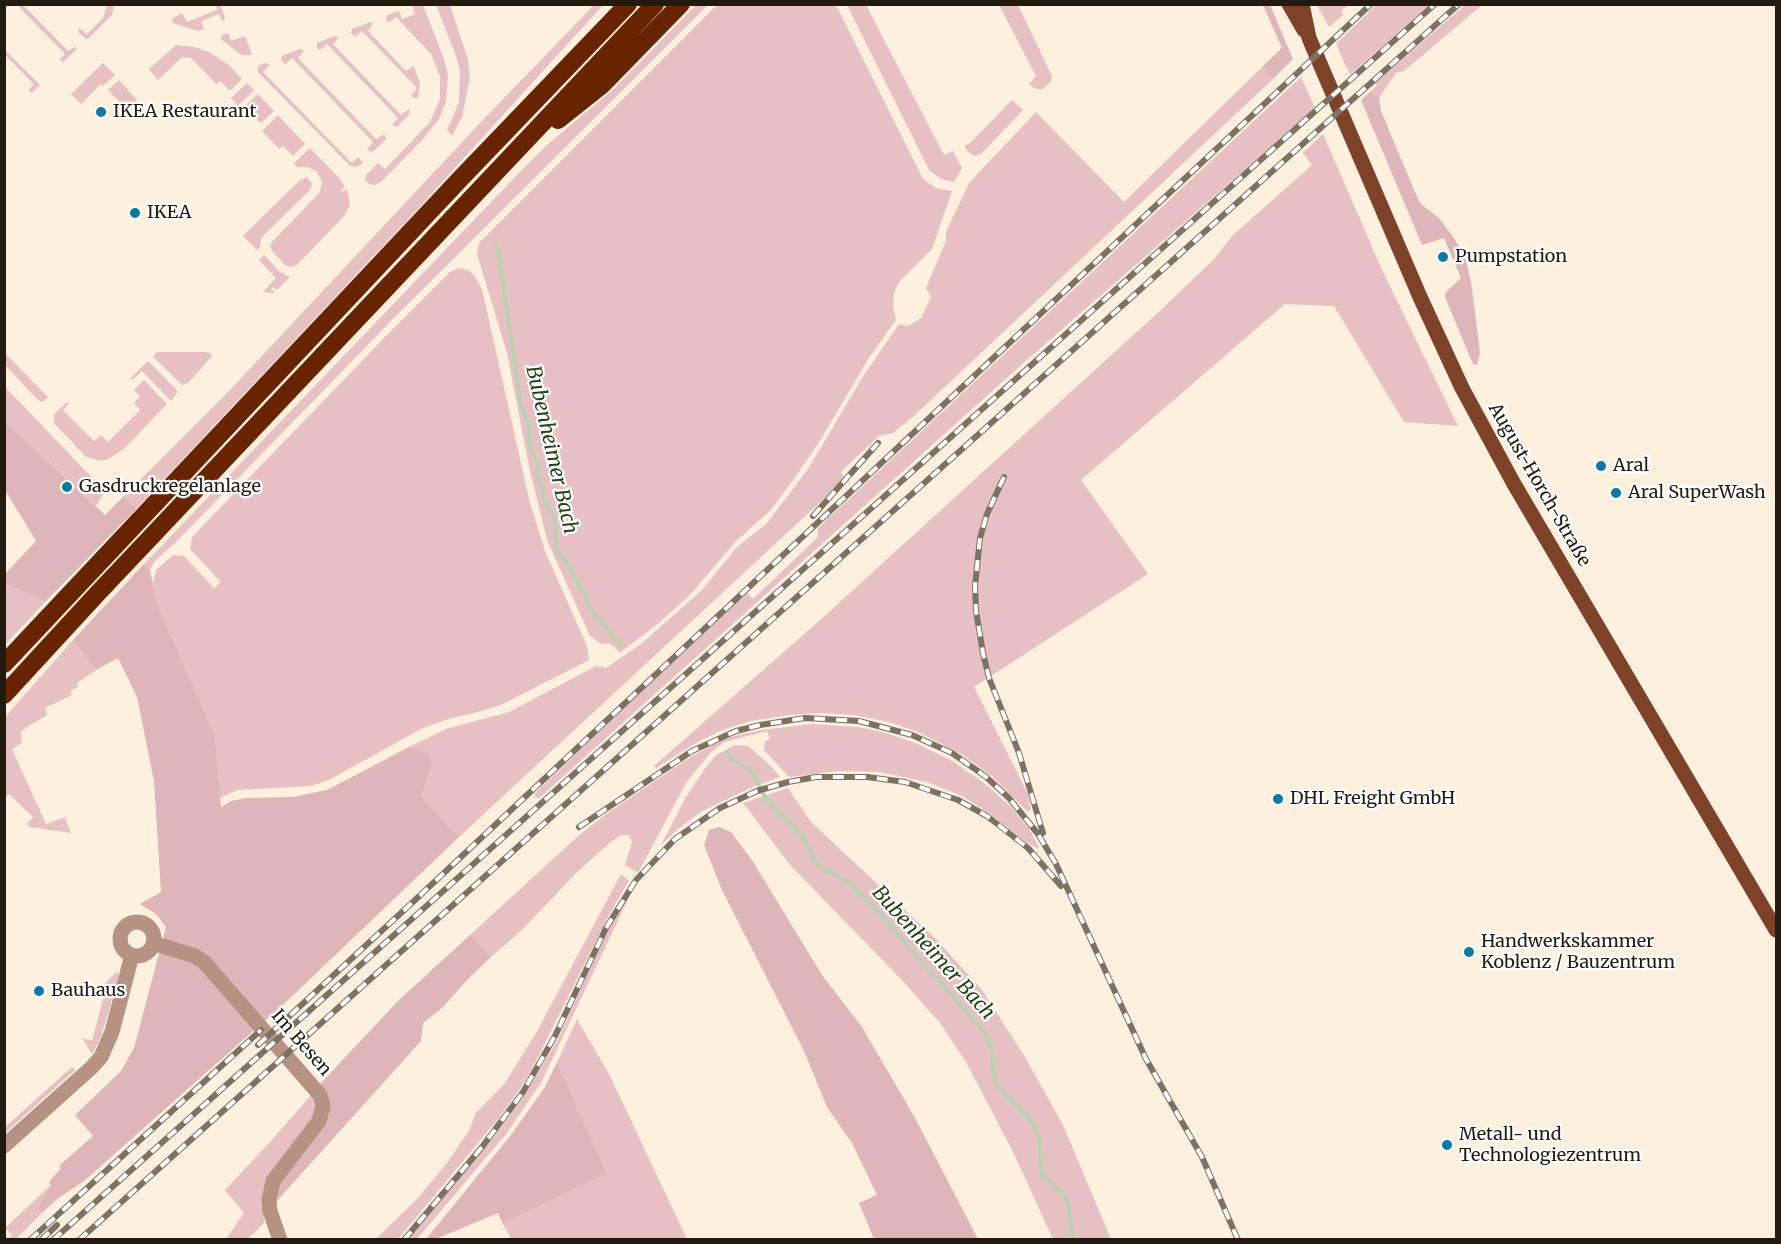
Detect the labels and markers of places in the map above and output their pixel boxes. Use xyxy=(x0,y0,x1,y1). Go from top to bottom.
place label: IKEA Restaurant xyxy=(113,101,256,123)
marker: IKEA Restaurant xyxy=(94,105,108,119)
place label: IKEA xyxy=(147,202,191,224)
marker: IKEA xyxy=(128,206,142,220)
place label: Pumpstation xyxy=(1455,246,1567,268)
marker: Pumpstation xyxy=(1436,250,1450,264)
place label: Aral xyxy=(1613,455,1649,477)
marker: Aral xyxy=(1594,459,1608,473)
place label: Gasdruckregelanlage xyxy=(79,476,261,498)
marker: Gasdruckregelanlage xyxy=(60,480,74,494)
place label: Aral SuperWash xyxy=(1628,482,1766,504)
marker: Aral SuperWash xyxy=(1609,486,1623,500)
place label: DHL Freight GmbH xyxy=(1290,788,1455,810)
marker: DHL Freight GmbH xyxy=(1271,792,1285,806)
place label: Handwerkskammer Koblenz / Bauzentrum xyxy=(1481,931,1675,974)
marker: Handwerkskammer Koblenz / Bauzentrum xyxy=(1462,945,1476,959)
place label: Bauhaus xyxy=(51,980,125,1002)
marker: Bauhaus xyxy=(32,984,46,998)
place label: Metall- und Technologiezentrum xyxy=(1459,1124,1641,1166)
marker: Metall- und Technologiezentrum xyxy=(1440,1138,1454,1152)

